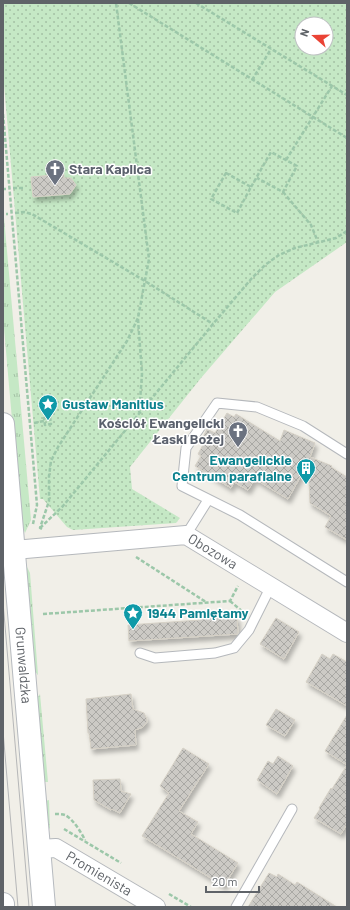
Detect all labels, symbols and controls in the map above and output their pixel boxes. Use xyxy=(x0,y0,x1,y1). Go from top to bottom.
north arrow xyxy=(294,16,334,56)
text: N xyxy=(297,27,311,38)
church icon: Stara Kaplica xyxy=(44,158,66,186)
place label: Stara Kaplica xyxy=(69,160,152,177)
place icon: Gustaw Manitius xyxy=(37,393,59,421)
place label: Gustaw Manitius xyxy=(62,395,164,412)
place label: Kościół Ewangelicki Łaski Bożej xyxy=(98,414,224,447)
church icon: Kościół Ewangelicki Łaski Bożej xyxy=(227,420,249,448)
place label: Ewangelickie Centrum parafialne xyxy=(172,451,292,484)
building icon: Ewangelickie Centrum parafialne xyxy=(295,457,317,485)
street label: Obozowa xyxy=(185,529,241,572)
place icon: 1944 Pamiętamy xyxy=(122,602,144,630)
place label: 1944 Pamiętamy xyxy=(147,604,249,621)
street label: Grunwaldzka xyxy=(12,626,36,704)
street label: Promienista xyxy=(63,847,135,899)
scale bar xyxy=(206,868,259,894)
text: 20 m xyxy=(212,874,238,888)

